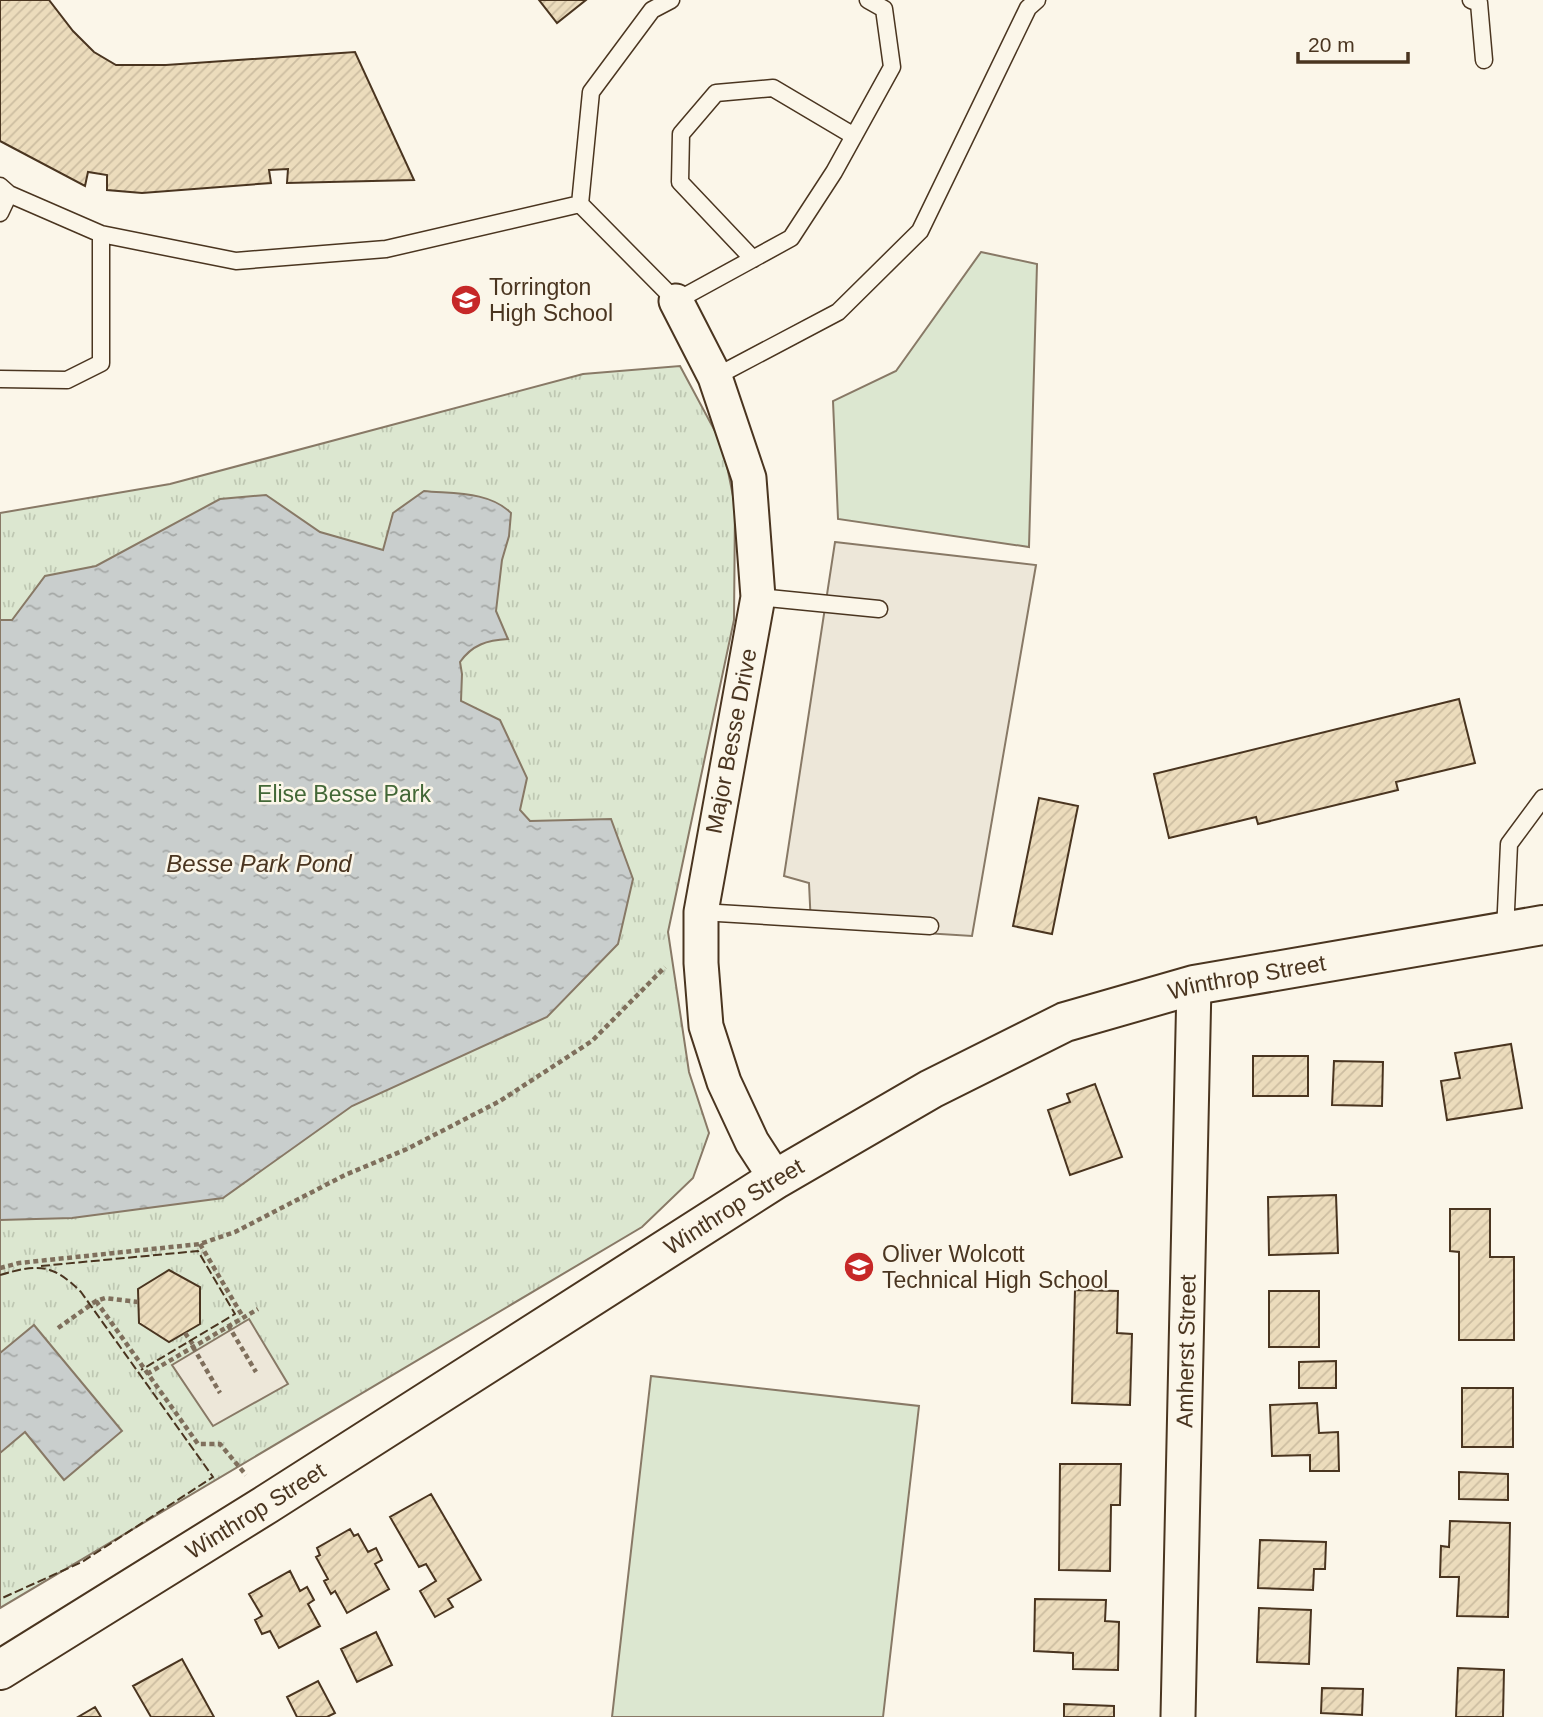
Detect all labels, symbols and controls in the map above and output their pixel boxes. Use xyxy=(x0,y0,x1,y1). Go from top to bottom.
scale bar xyxy=(1298,21,1408,65)
text: 20 m xyxy=(1308,33,1355,56)
place label: Torrington High School xyxy=(489,274,613,326)
school or university icon: Torrington High School xyxy=(449,283,483,317)
street label: Major Besse Drive xyxy=(700,646,762,836)
park label: Elise Besse Park xyxy=(257,781,431,807)
water label: Besse Park Pond xyxy=(166,850,352,877)
street label: Winthrop Street xyxy=(1165,949,1328,1005)
street label: Winthrop Street xyxy=(659,1153,809,1260)
place label: Oliver Wolcott Technical High School xyxy=(882,1241,1108,1293)
school or university icon: Oliver Wolcott Technical High School xyxy=(842,1250,876,1284)
street label: Amherst Street xyxy=(1171,1273,1201,1428)
street label: Winthrop Street xyxy=(181,1457,331,1564)

